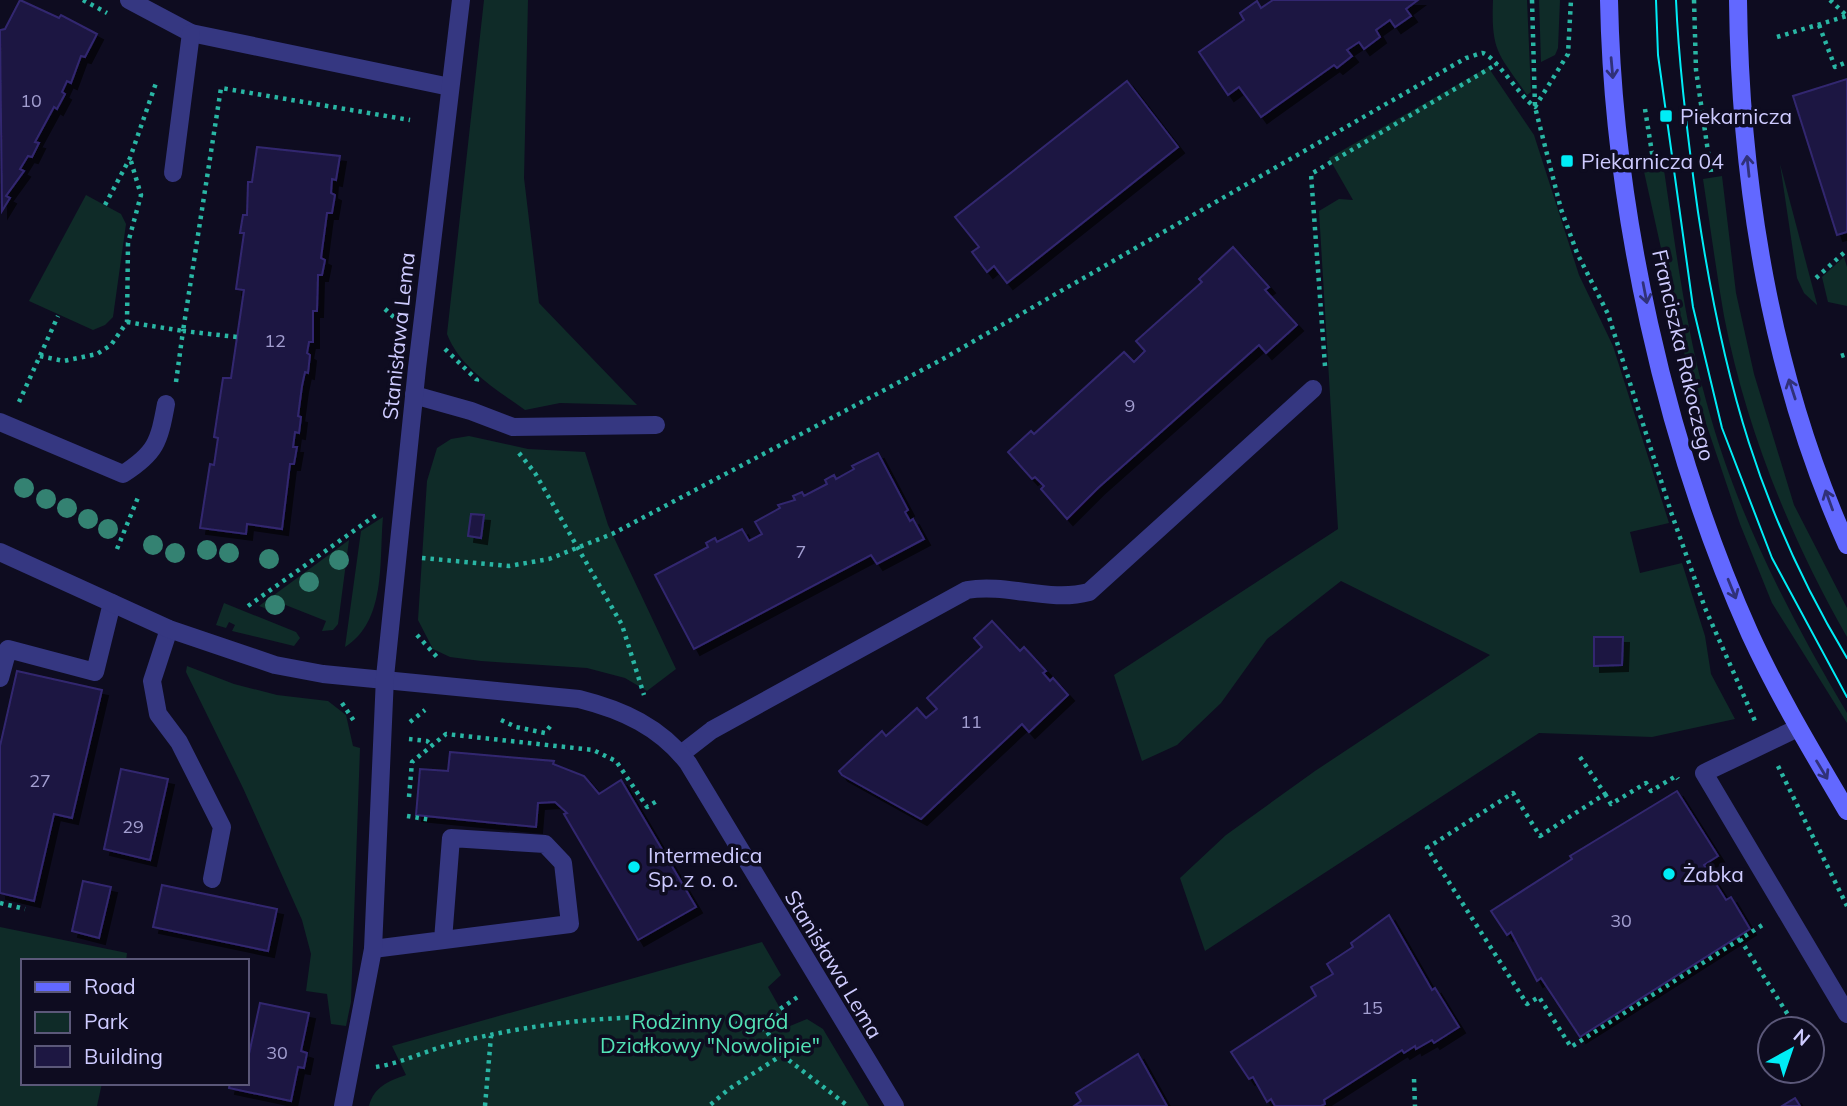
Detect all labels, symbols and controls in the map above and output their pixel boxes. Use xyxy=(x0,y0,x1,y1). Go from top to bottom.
one-way arrow xyxy=(1606,56,1619,79)
house number: 10 xyxy=(20,89,42,112)
place label: Piekarnicza xyxy=(1680,103,1792,129)
marker: Piekarnicza xyxy=(1658,108,1674,124)
place label: Piekarnicza 04 xyxy=(1581,148,1724,174)
marker: Piekarnicza 04 xyxy=(1559,153,1575,169)
one-way arrow xyxy=(1742,155,1755,178)
street label: Franciszka Rakoczego xyxy=(1647,247,1721,463)
street label: Stanisława Lema xyxy=(376,251,420,421)
one-way arrow xyxy=(1638,281,1652,304)
house number: 12 xyxy=(264,329,286,352)
one-way arrow xyxy=(1785,378,1798,400)
house number: 9 xyxy=(1125,394,1135,417)
one-way arrow xyxy=(1822,489,1834,511)
house number: 7 xyxy=(796,540,806,563)
one-way arrow xyxy=(1726,577,1739,599)
house number: 11 xyxy=(960,710,982,733)
one-way arrow xyxy=(1816,759,1830,779)
house number: 27 xyxy=(29,769,51,792)
house number: 29 xyxy=(122,815,144,838)
place label: Intermedica Sp. z o. o. xyxy=(648,842,762,892)
marker: Intermedica Sp. z o. o. xyxy=(626,859,642,875)
place label: Żabka xyxy=(1683,861,1744,887)
marker: Żabka xyxy=(1661,866,1677,882)
street label: Stanisława Lema xyxy=(780,885,888,1043)
house number: 30 xyxy=(1610,909,1632,932)
legend xyxy=(21,959,248,1085)
text: Road xyxy=(84,973,135,999)
house number: 15 xyxy=(1361,996,1383,1019)
text: Park xyxy=(84,1008,128,1034)
park label: Rodzinny Ogród Działkowy "Nowolipie" xyxy=(600,1008,820,1058)
north arrow xyxy=(1756,1015,1826,1085)
text: N xyxy=(1789,1023,1815,1051)
house number: 30 xyxy=(266,1041,288,1064)
text: Building xyxy=(84,1043,163,1069)

